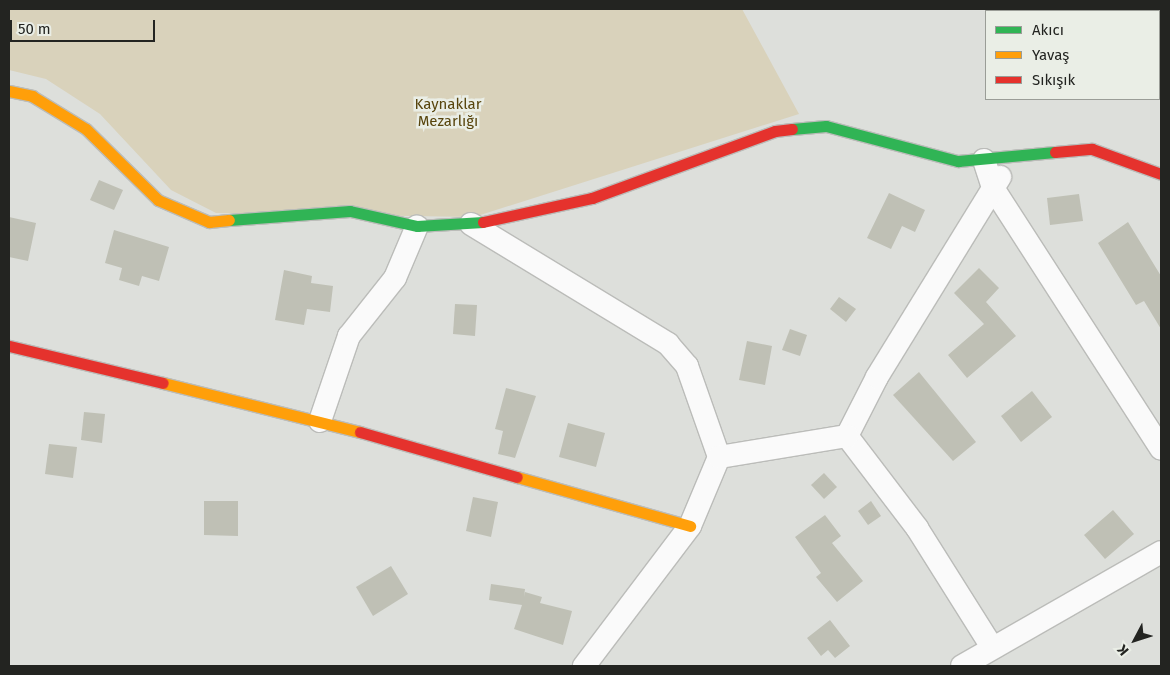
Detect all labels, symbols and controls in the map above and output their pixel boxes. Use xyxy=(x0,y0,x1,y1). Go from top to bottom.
scale bar xyxy=(12,10,158,42)
legend xyxy=(985,10,1160,100)
text: 50 m xyxy=(18,20,51,38)
text: Akıcı xyxy=(1032,21,1064,39)
text: Yavaş xyxy=(1032,46,1069,64)
text: Sıkışık xyxy=(1032,71,1075,89)
park label: Kaynaklar Mezarlığı xyxy=(415,95,481,130)
north arrow xyxy=(1110,615,1160,665)
text: K xyxy=(1114,641,1132,659)

